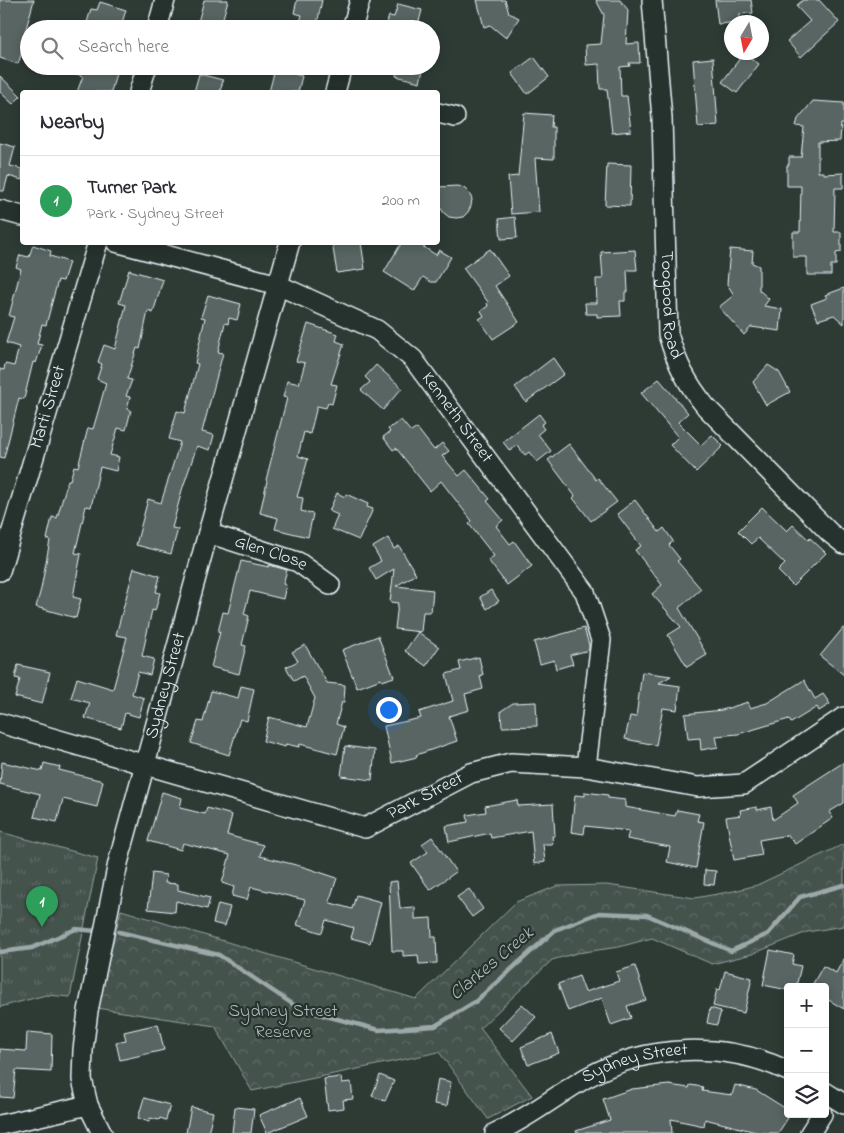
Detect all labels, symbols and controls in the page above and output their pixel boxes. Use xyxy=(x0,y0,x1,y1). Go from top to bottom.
north arrow xyxy=(724,15,769,60)
search box xyxy=(20,20,440,75)
icon: search xyxy=(38,34,66,62)
text: Search here xyxy=(78,34,169,61)
text: Nearby xyxy=(40,108,104,138)
text: Turner Park xyxy=(87,175,176,202)
text: 1 xyxy=(53,189,59,213)
text: 200 m xyxy=(382,189,420,213)
text: Park · Sydney Street xyxy=(87,202,224,226)
street label: Toogood Road xyxy=(652,251,689,363)
street label: Marti Street xyxy=(24,362,73,452)
street label: Kenneth Street xyxy=(414,367,499,469)
street label: Glen Close xyxy=(231,529,314,578)
street label: Sydney Street xyxy=(139,630,193,742)
your location xyxy=(376,697,402,723)
street label: Park Street xyxy=(383,766,468,827)
pin: 1 xyxy=(26,886,58,927)
water label: Clarkes Creek xyxy=(444,920,541,1007)
map controls xyxy=(784,983,829,1118)
button: + xyxy=(784,983,829,1028)
park label: Sydney Street Reserve xyxy=(228,999,338,1046)
button: − xyxy=(784,1028,829,1073)
street label: Sydney Street xyxy=(577,1037,688,1091)
button: layers xyxy=(784,1073,829,1118)

